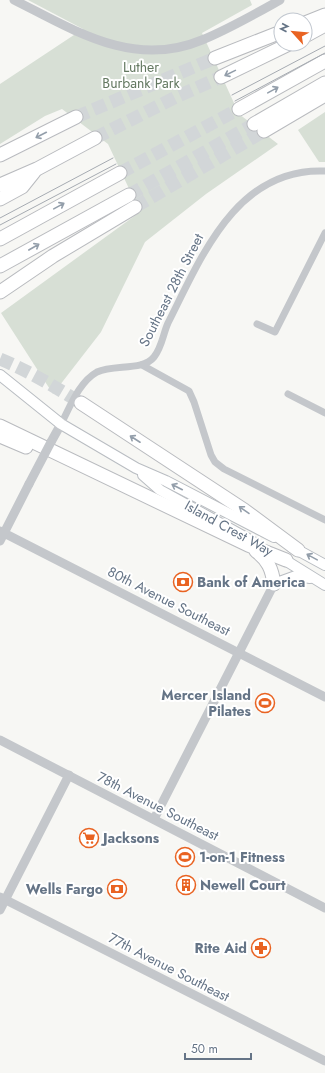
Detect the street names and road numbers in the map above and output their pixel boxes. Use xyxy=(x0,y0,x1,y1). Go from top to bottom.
street label: Southeast 28th Street xyxy=(134,229,208,350)
street label: Island Crest Way xyxy=(181,495,278,561)
street label: 80th Avenue Southeast xyxy=(104,561,234,641)
street label: 78th Avenue Southeast xyxy=(94,767,223,846)
street label: 77th Avenue Southeast xyxy=(105,928,234,1007)

